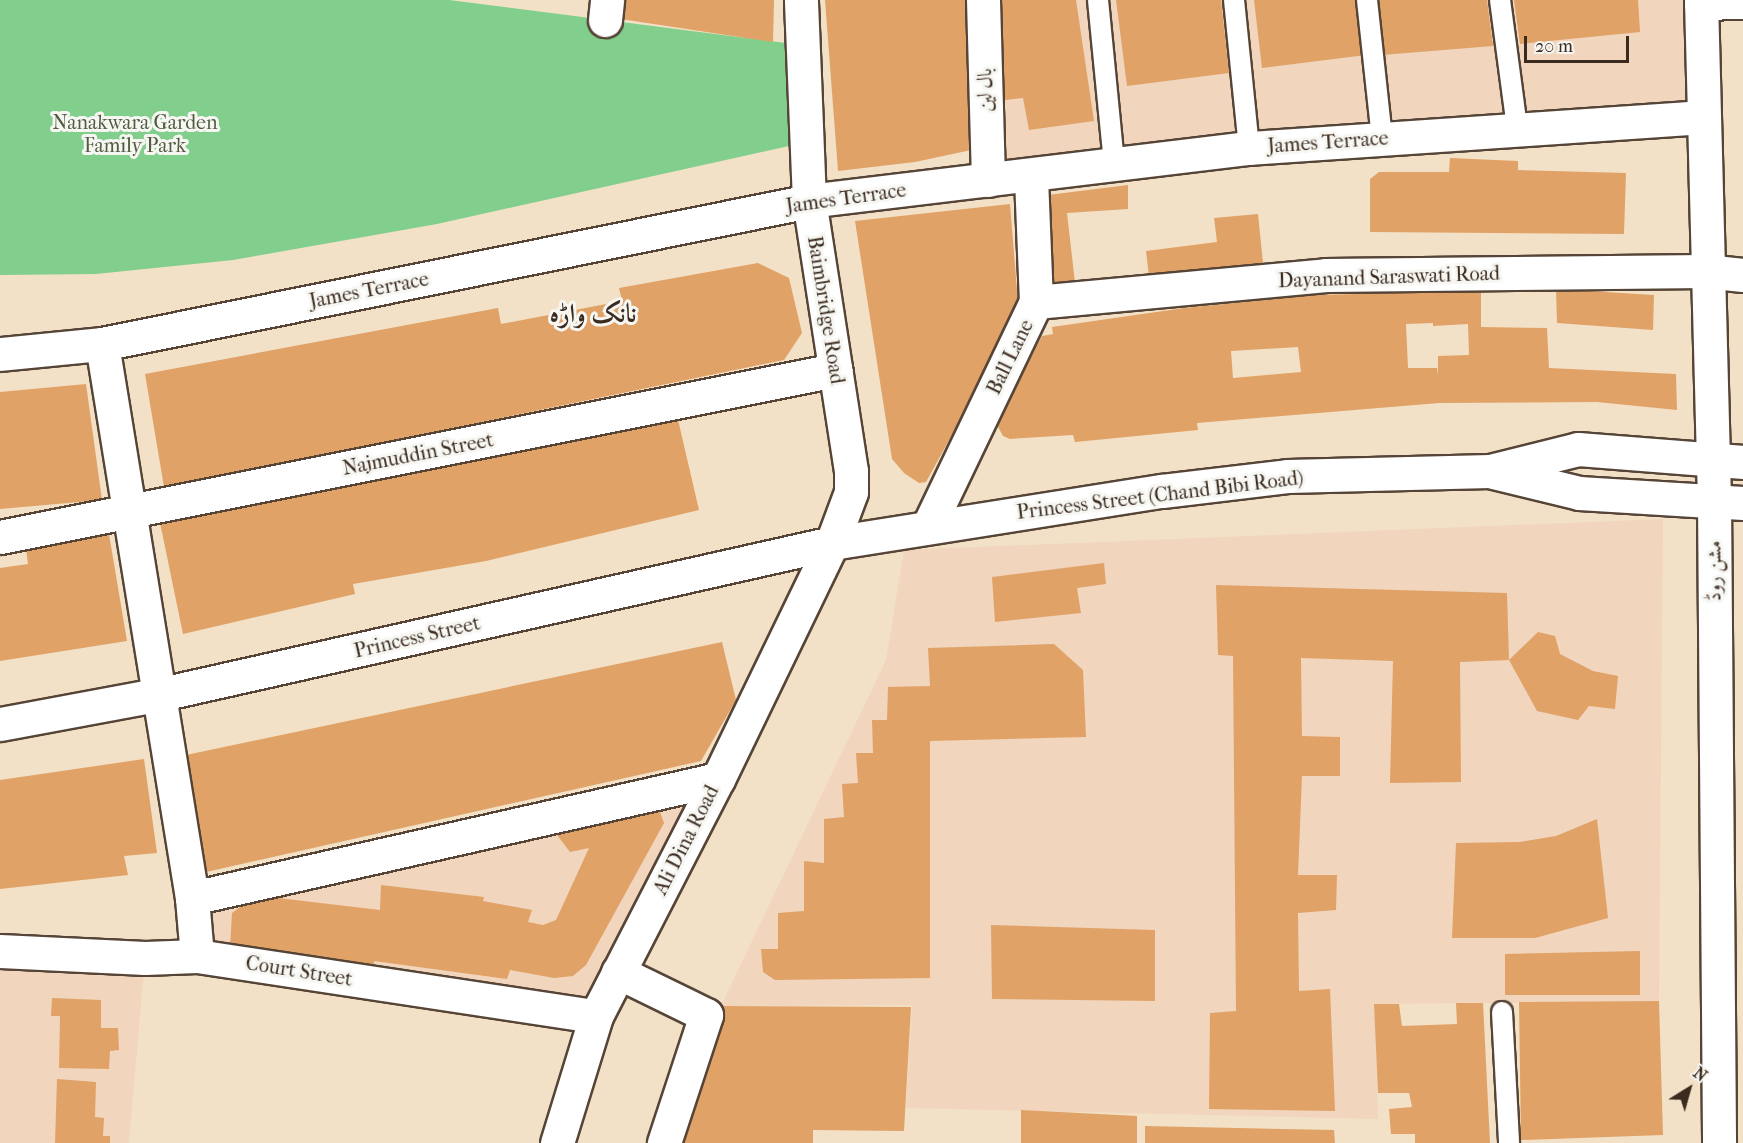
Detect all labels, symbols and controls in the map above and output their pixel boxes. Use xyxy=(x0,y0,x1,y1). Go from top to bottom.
scale bar xyxy=(1527,24,1632,62)
text: 20 m xyxy=(1535,36,1573,57)
street label: بال لین xyxy=(973,68,997,112)
park label: Nanakwara Garden Family Park xyxy=(52,111,218,158)
street label: James Terrace xyxy=(1267,126,1389,158)
street label: James Terrace xyxy=(784,178,908,218)
street label: Baimbridge Road xyxy=(802,234,850,386)
street label: Dayanand Saraswati Road xyxy=(1278,261,1500,293)
street label: James Terrace xyxy=(307,267,431,313)
district label: نانک واڑہ xyxy=(550,298,636,330)
street label: Ball Lane xyxy=(982,316,1038,398)
street label: Najmuddin Street xyxy=(341,428,495,480)
street label: Princess Street (Chand Bibi Road) xyxy=(1015,466,1305,524)
street label: مشن روڈ xyxy=(1702,541,1726,601)
street label: Princess Street xyxy=(352,611,482,663)
street label: Ali Dina Road xyxy=(648,781,724,899)
street label: Court Street xyxy=(244,951,354,991)
north arrow xyxy=(1659,1059,1719,1119)
text: N xyxy=(1690,1063,1711,1085)

